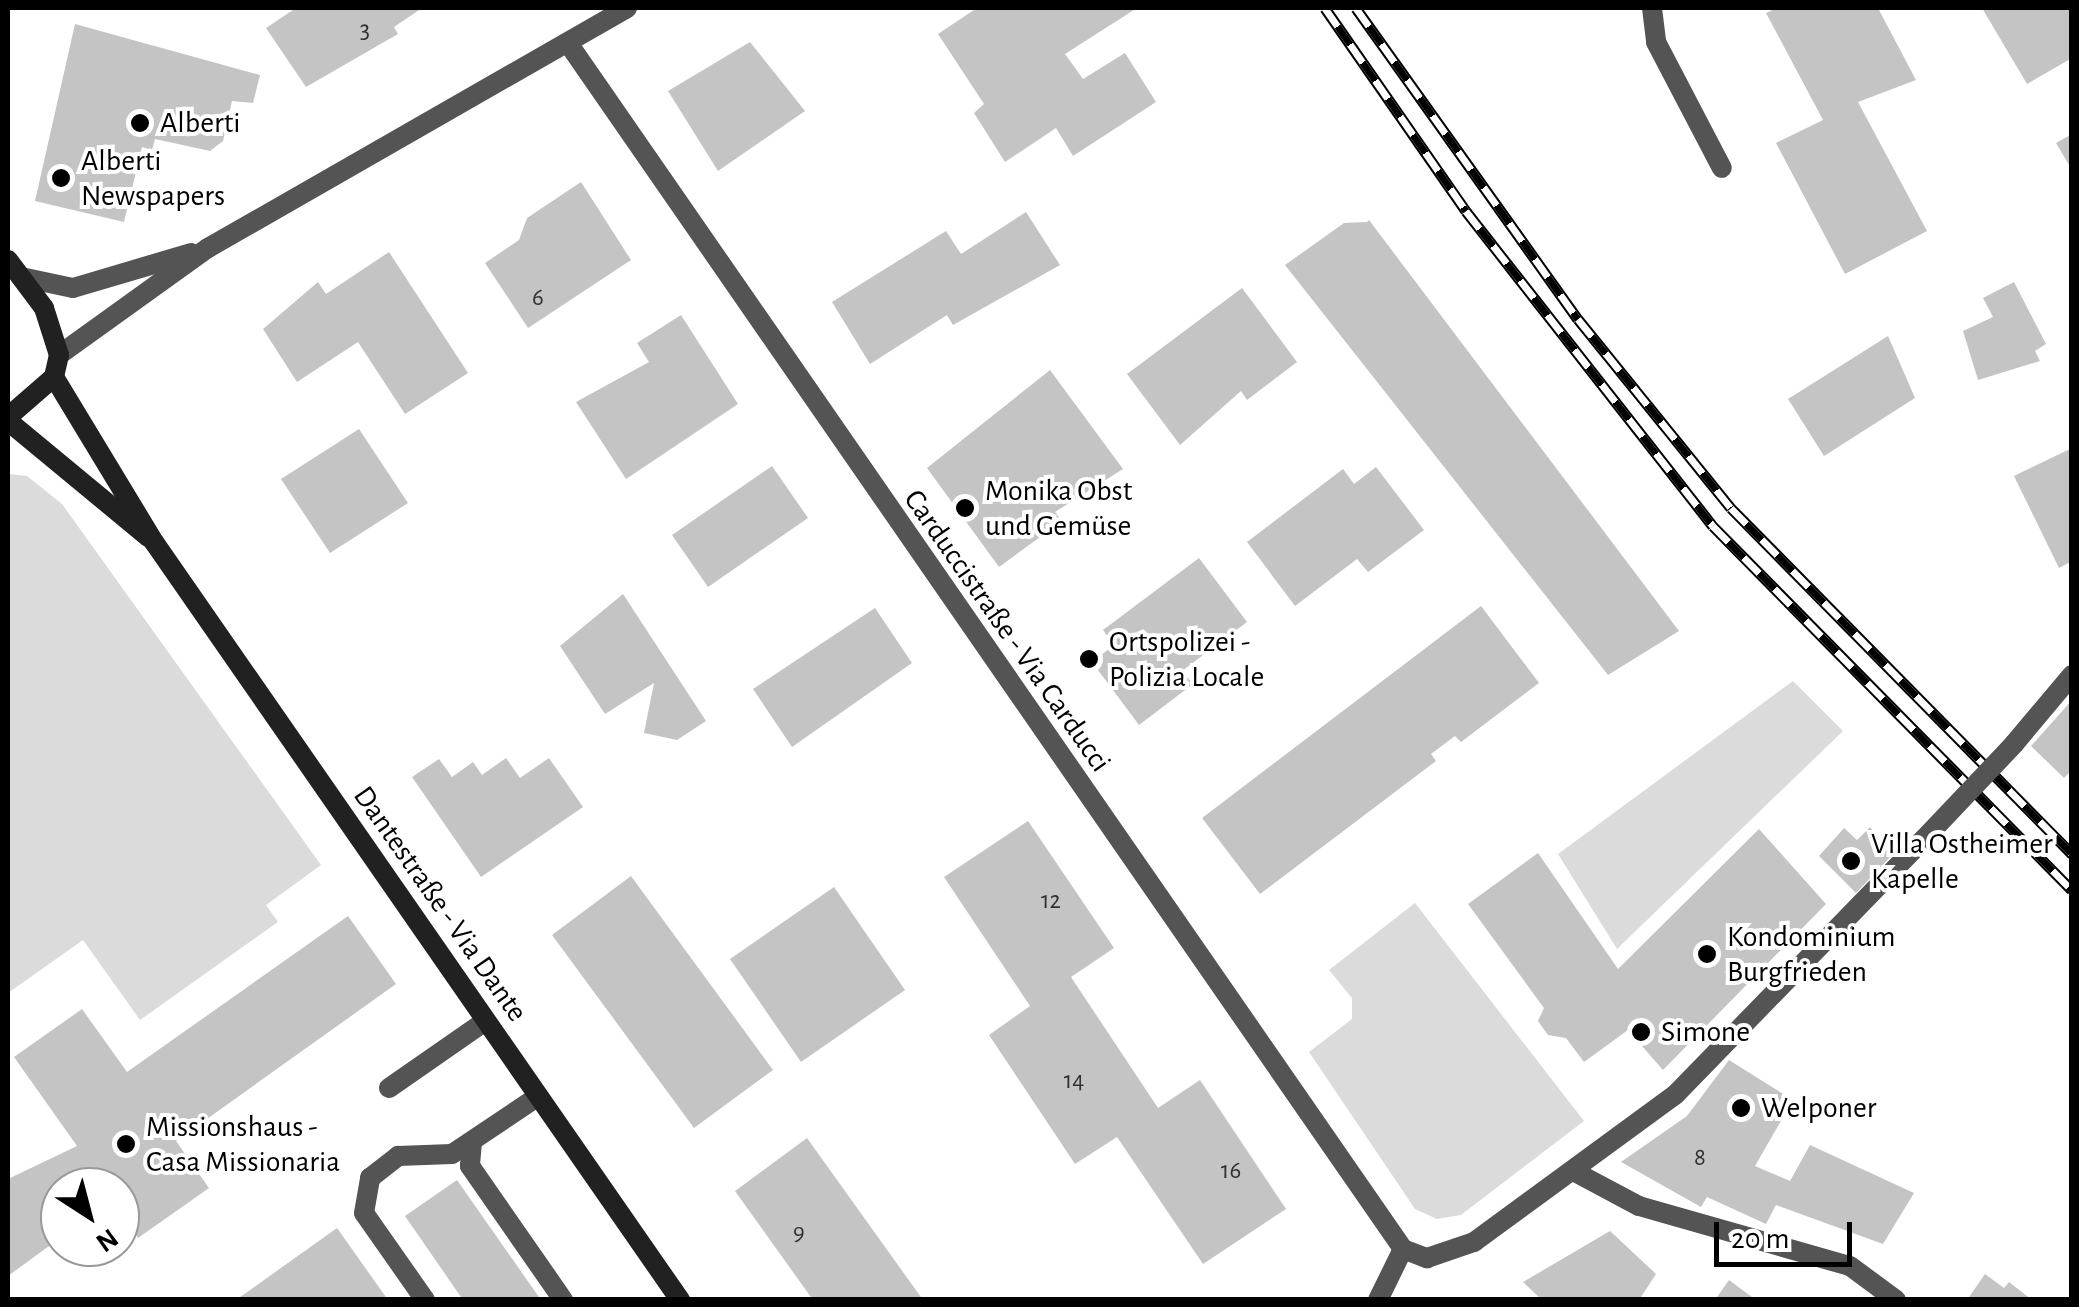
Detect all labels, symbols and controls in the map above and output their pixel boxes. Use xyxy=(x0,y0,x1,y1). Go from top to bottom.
house number: 3 xyxy=(360,16,370,46)
place label: Alberti xyxy=(160,105,241,141)
marker: Alberti xyxy=(129,112,151,134)
place label: Alberti Newspapers xyxy=(81,143,225,214)
marker: Alberti Newspapers xyxy=(50,167,72,189)
house number: 6 xyxy=(532,283,544,313)
place label: Monika Obst und Gemüse xyxy=(985,473,1132,544)
street label: Carduccistraße - Via Carducci xyxy=(896,483,1118,779)
marker: Monika Obst und Gemüse xyxy=(954,497,976,519)
place label: Ortspolizei - Polizia Locale xyxy=(1109,624,1264,694)
marker: Ortspolizei - Polizia Locale xyxy=(1078,648,1100,670)
street label: Dantestraße - Via Dante xyxy=(345,779,535,1029)
place label: Villa Ostheimer Kapelle xyxy=(1871,826,2053,896)
marker: Villa Ostheimer Kapelle xyxy=(1840,850,1862,872)
house number: 12 xyxy=(1041,886,1061,916)
place label: Kondominium Burgfrieden xyxy=(1727,919,1896,990)
marker: Kondominium Burgfrieden xyxy=(1696,943,1718,965)
place label: Simone xyxy=(1661,1014,1750,1050)
marker: Simone xyxy=(1630,1021,1652,1043)
house number: 14 xyxy=(1064,1066,1084,1096)
place label: Welponer xyxy=(1761,1090,1876,1126)
marker: Welponer xyxy=(1730,1097,1752,1119)
place label: Missionshaus - Casa Missionaria xyxy=(146,1109,340,1180)
marker: Missionshaus - Casa Missionaria xyxy=(115,1133,137,1155)
house number: 8 xyxy=(1694,1143,1706,1173)
house number: 16 xyxy=(1221,1156,1241,1186)
north arrow xyxy=(40,1167,140,1267)
scale bar xyxy=(1719,1202,1856,1264)
house number: 9 xyxy=(793,1218,805,1248)
text: N xyxy=(90,1223,123,1257)
text: 20 m xyxy=(1731,1224,1789,1254)

